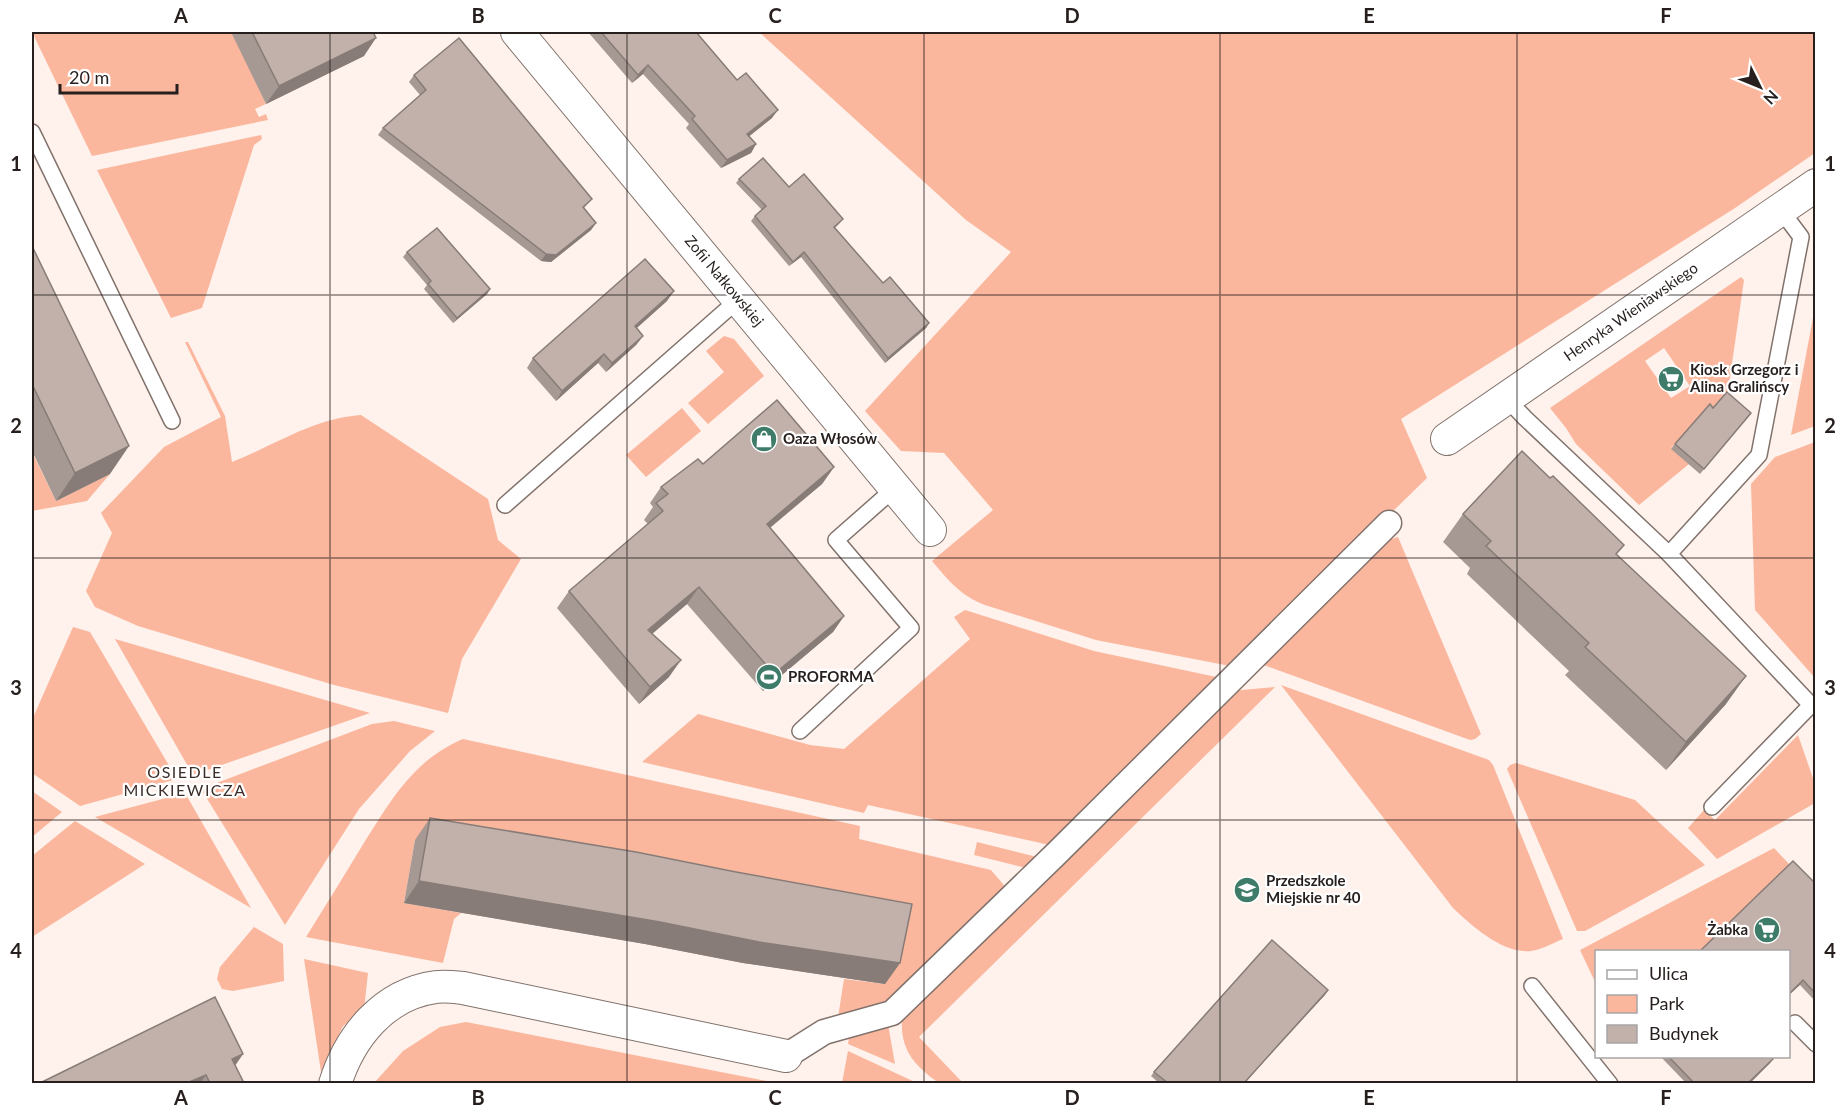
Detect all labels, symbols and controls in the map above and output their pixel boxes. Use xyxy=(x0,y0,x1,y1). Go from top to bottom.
text: A xyxy=(173,3,188,27)
text: B xyxy=(471,3,485,27)
text: C xyxy=(768,3,782,27)
text: D xyxy=(1064,3,1080,27)
text: E xyxy=(1363,3,1375,27)
text: F xyxy=(1660,3,1672,27)
scale bar xyxy=(60,57,177,95)
north arrow xyxy=(1730,57,1790,117)
text: 20 m xyxy=(69,66,109,88)
text: N xyxy=(1760,87,1782,109)
text: 1 xyxy=(10,151,22,175)
text: 1 xyxy=(1824,151,1836,175)
street label: Zofii Nałkowskiej xyxy=(682,231,768,329)
street label: Henryka Wieniawskiego xyxy=(1560,258,1701,364)
place label: Kiosk Grzegorz i Alina Gralińscy xyxy=(1689,360,1799,395)
supermarket icon: Kiosk Grzegorz i Alina Gralińscy xyxy=(1656,364,1686,394)
text: 2 xyxy=(10,413,22,437)
text: 2 xyxy=(1824,413,1836,437)
shop icon: Oaza Włosów xyxy=(749,424,779,454)
place label: Oaza Włosów xyxy=(783,429,877,447)
sports icon: PROFORMA xyxy=(754,662,784,692)
place label: PROFORMA xyxy=(788,667,874,685)
text: 3 xyxy=(10,675,22,699)
text: 3 xyxy=(1824,675,1836,699)
district label: OSIEDLE MICKIEWICZA xyxy=(123,762,247,799)
place label: Przedszkole Miejskie nr 40 xyxy=(1266,871,1361,906)
school or university icon: Przedszkole Miejskie nr 40 xyxy=(1232,875,1262,905)
supermarket icon: Żabka xyxy=(1752,915,1782,945)
place label: Żabka xyxy=(1707,920,1748,938)
text: 4 xyxy=(10,938,22,962)
text: 4 xyxy=(1824,938,1836,962)
legend xyxy=(1595,950,1790,1058)
text: Ulica xyxy=(1649,962,1688,984)
text: Park xyxy=(1649,992,1685,1014)
text: Budynek xyxy=(1649,1022,1719,1044)
text: A xyxy=(173,1085,188,1109)
text: B xyxy=(471,1085,485,1109)
text: C xyxy=(768,1085,782,1109)
text: D xyxy=(1064,1085,1080,1109)
text: E xyxy=(1363,1085,1375,1109)
text: F xyxy=(1660,1085,1672,1109)

